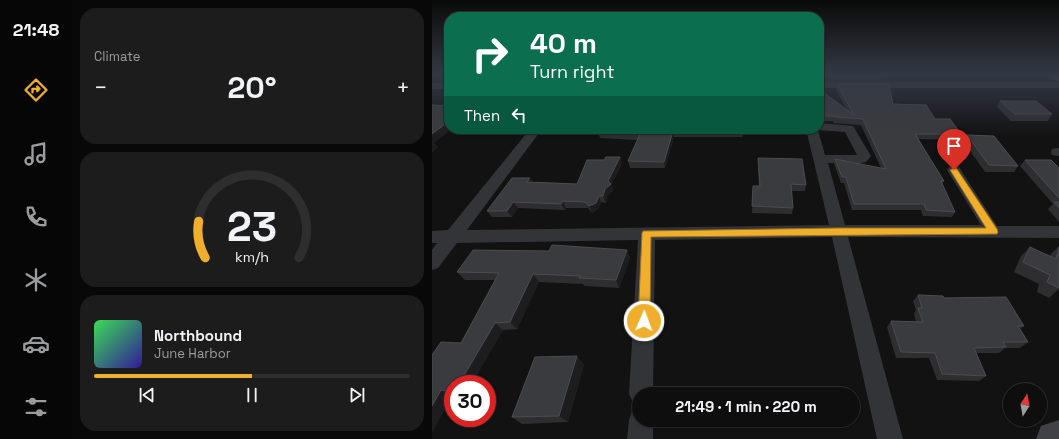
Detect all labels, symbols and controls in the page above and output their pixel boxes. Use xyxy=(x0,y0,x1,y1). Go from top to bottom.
text: 21:48 xyxy=(13,18,59,41)
text: 40 m xyxy=(530,25,597,61)
icon: right xyxy=(464,28,516,80)
text: Climate xyxy=(94,48,140,65)
text: Turn right xyxy=(530,60,614,83)
text: 20° xyxy=(227,68,277,107)
text: − xyxy=(94,73,108,101)
text: + xyxy=(396,73,410,101)
icon: directions xyxy=(22,76,50,104)
icon: left xyxy=(508,104,530,126)
text: Then xyxy=(464,106,500,125)
pin xyxy=(937,129,971,170)
icon: arrive xyxy=(943,135,965,157)
icon: music xyxy=(22,140,50,168)
text: 23 xyxy=(227,199,277,252)
icon: phone xyxy=(22,203,50,231)
text: km/h xyxy=(235,247,269,265)
icon: climate xyxy=(22,266,50,294)
position arrow xyxy=(623,300,665,342)
text: Northbound xyxy=(154,326,242,345)
icon: car xyxy=(22,330,50,358)
text: June Harbor xyxy=(154,345,231,362)
speed limit sign: 30 xyxy=(444,375,496,427)
north arrow xyxy=(1003,383,1047,427)
map controls xyxy=(1003,383,1047,427)
icon: previous xyxy=(136,384,158,406)
icon: pause xyxy=(241,384,263,406)
icon: next xyxy=(346,384,368,406)
icon: filters xyxy=(22,393,50,421)
text: 21:49 · 1 min · 220 m xyxy=(675,397,817,416)

